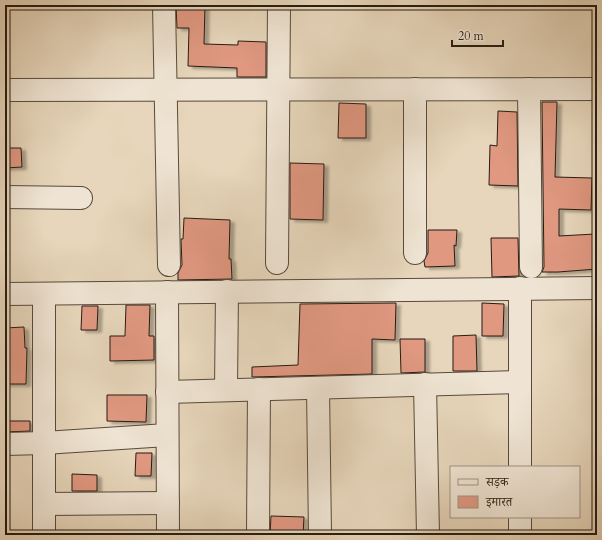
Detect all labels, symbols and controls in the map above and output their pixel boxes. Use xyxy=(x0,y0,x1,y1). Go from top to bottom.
scale bar xyxy=(452,22,503,48)
text: 20 m xyxy=(458,28,485,44)
legend xyxy=(450,466,580,518)
text: सड़क xyxy=(485,474,510,490)
text: इमारत xyxy=(485,494,513,510)

